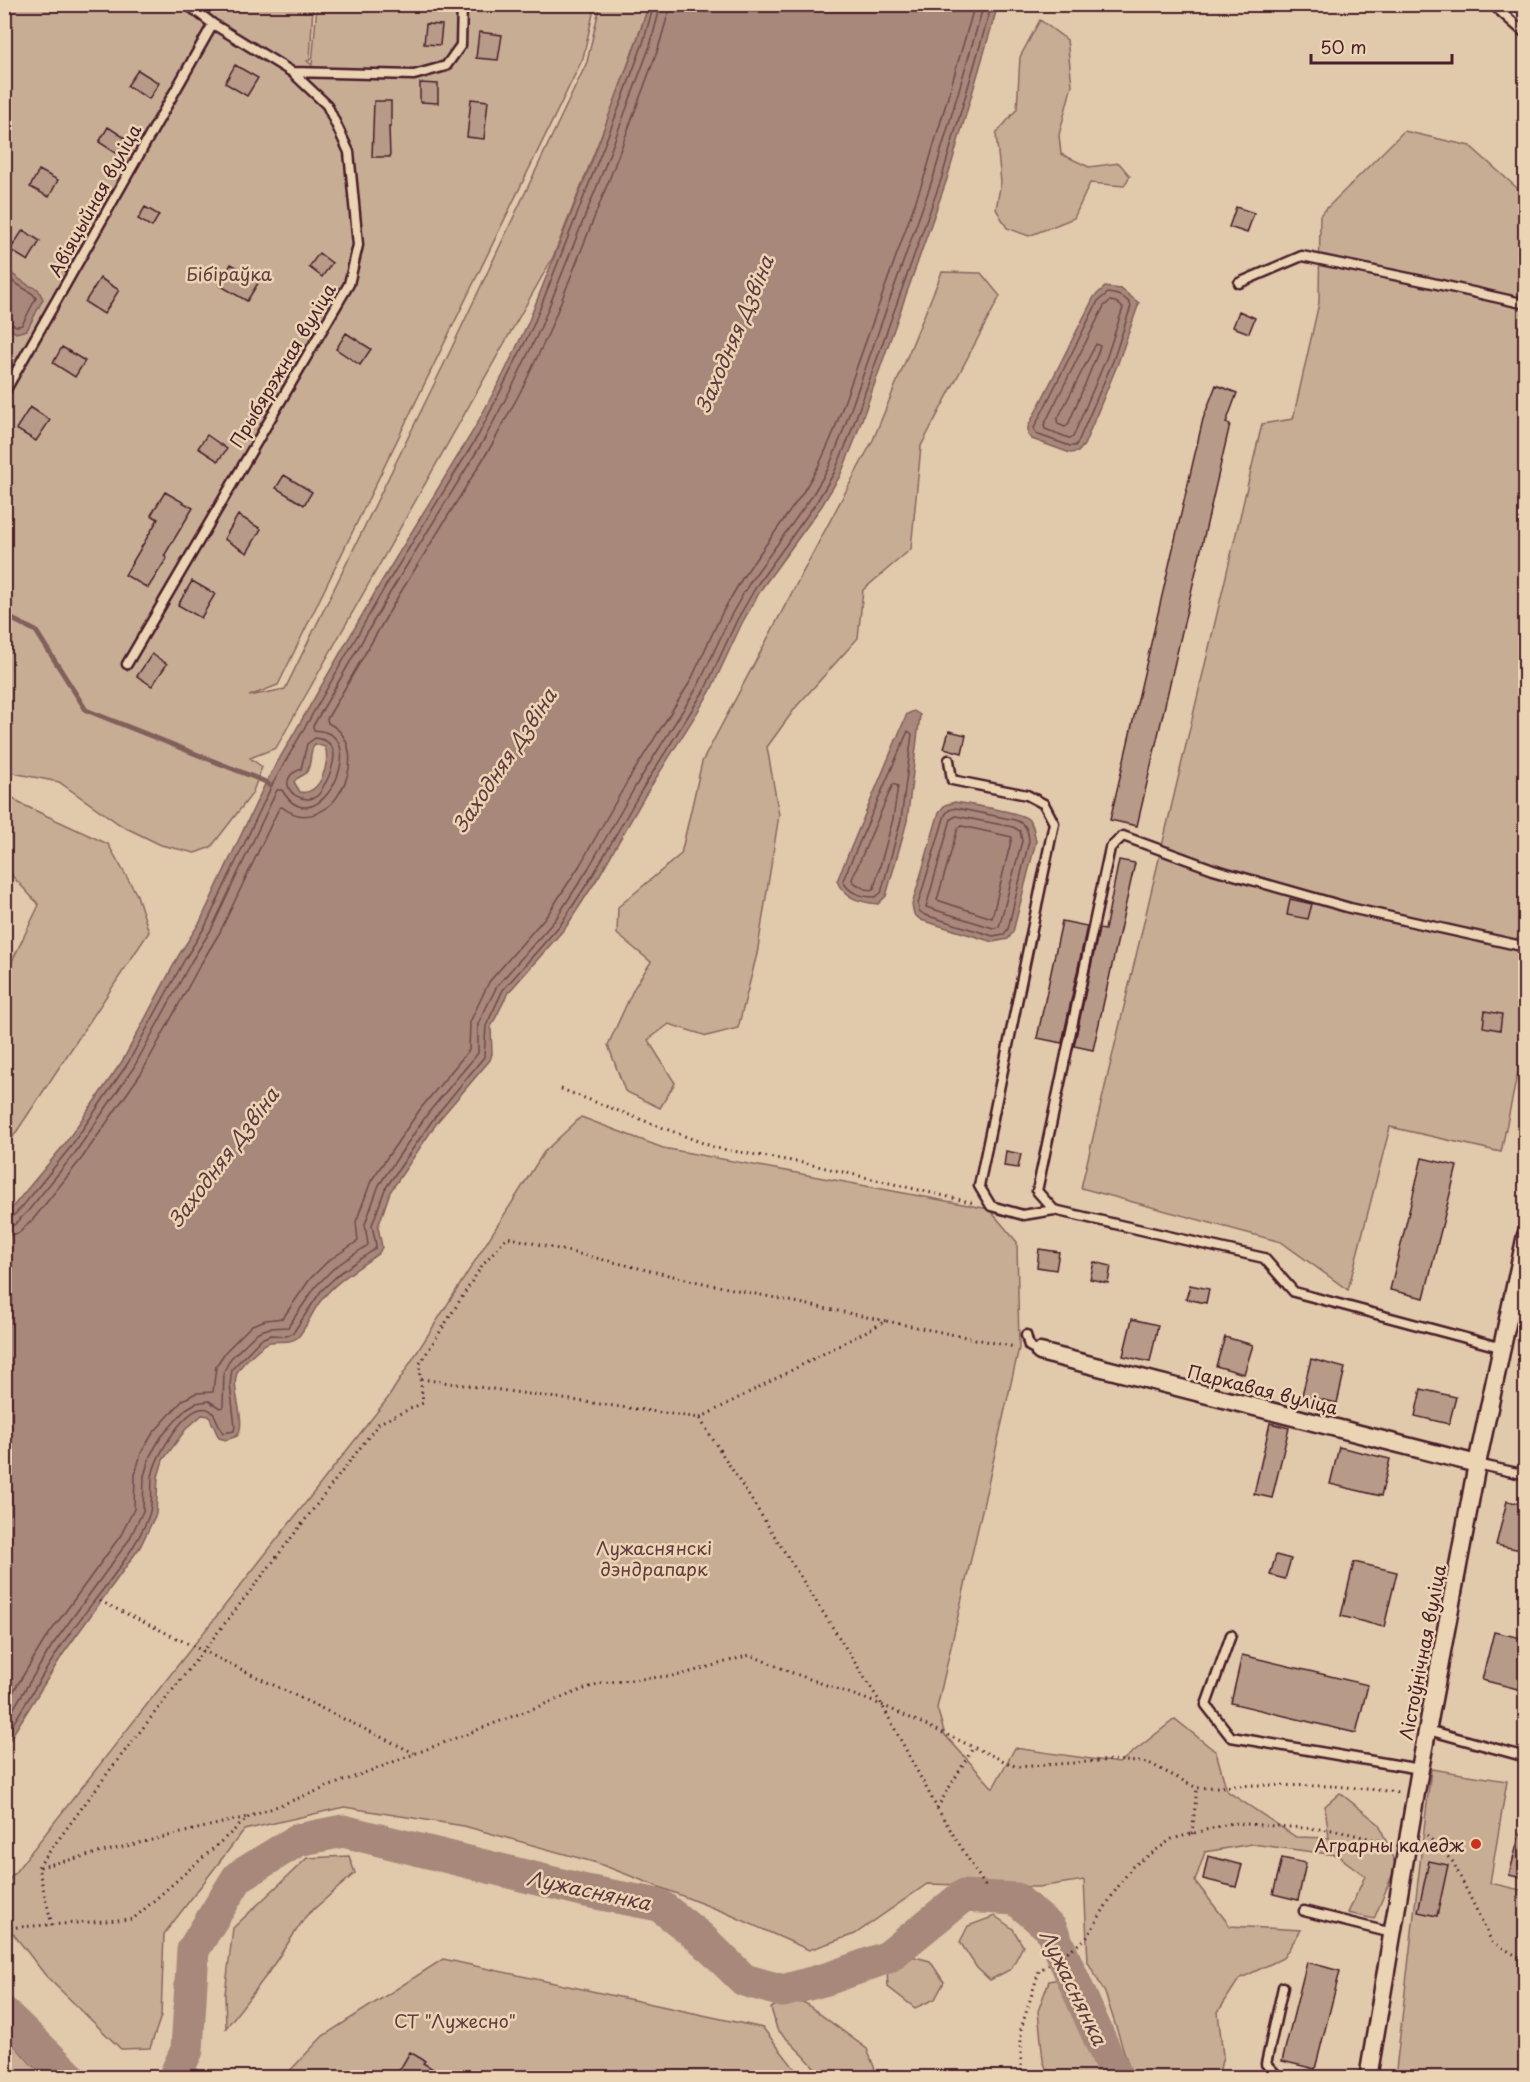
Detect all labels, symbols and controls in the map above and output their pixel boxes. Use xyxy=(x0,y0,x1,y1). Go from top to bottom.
scale bar xyxy=(1311,27,1452,65)
text: 50 m xyxy=(1320,33,1367,60)
street label: Авіяцыйная вуліца xyxy=(41,119,147,281)
water label: Заходняя Дзвіна xyxy=(687,250,781,417)
park label: Бібіраўка xyxy=(186,260,273,287)
street label: Прыбярэжная вуліца xyxy=(222,278,342,452)
water label: Заходняя Дзвіна xyxy=(445,682,564,838)
water label: Заходняя Дзвіна xyxy=(161,1081,286,1233)
street label: Паркавая вуліца xyxy=(1185,1357,1341,1421)
park label: Лужаснянскі дэндрапарк xyxy=(596,1534,712,1582)
street label: Лістоўнічная вуліца xyxy=(1392,1562,1452,1742)
place label: Аграрны каледж xyxy=(1315,1831,1464,1858)
marker: Аграрны каледж xyxy=(1469,1837,1483,1851)
water label: Лужаснянка xyxy=(525,1862,654,1918)
water label: Лужаснянка xyxy=(1033,1924,1115,2050)
park label: СТ "Лужесно" xyxy=(394,2007,516,2034)

